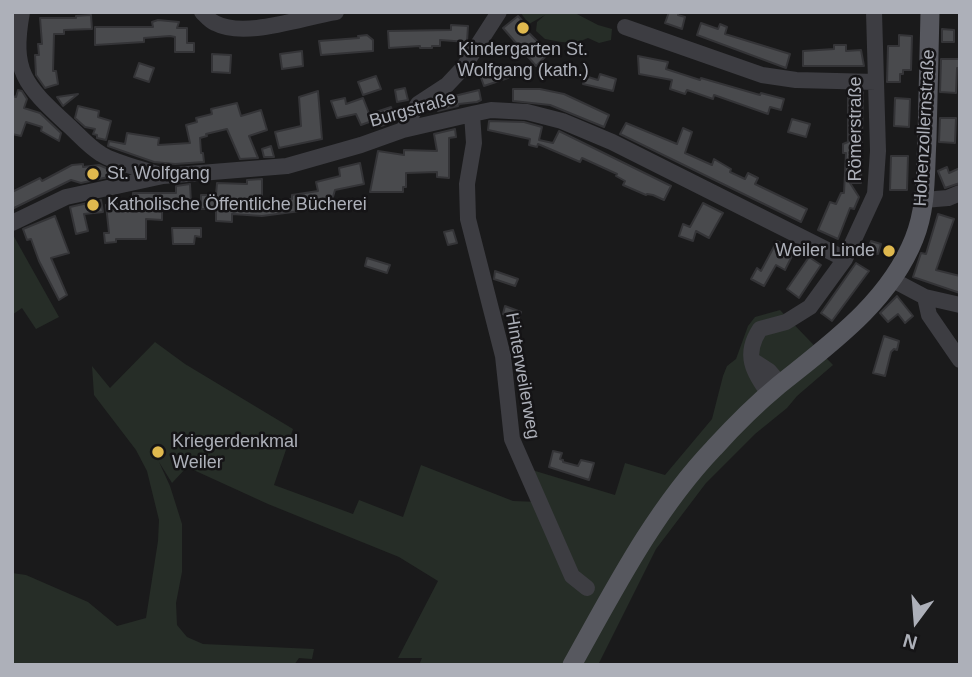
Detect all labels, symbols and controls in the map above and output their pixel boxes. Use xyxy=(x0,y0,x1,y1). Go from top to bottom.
marker: Kindergarten St. Wolfgang (kath.) xyxy=(515,20,531,36)
place label: Kindergarten St. Wolfgang (kath.) xyxy=(457,39,589,82)
street label: Hohenzollernstraße xyxy=(910,49,940,207)
street label: Römerstraße xyxy=(845,76,867,182)
street label: Burgstraße xyxy=(367,87,459,133)
place label: St. Wolfgang xyxy=(107,163,210,185)
marker: St. Wolfgang xyxy=(85,166,101,182)
place label: Katholische Öffentliche Bücherei xyxy=(107,194,367,216)
marker: Katholische Öffentliche Bücherei xyxy=(85,197,101,213)
place label: Weiler Linde xyxy=(775,240,875,262)
marker: Weiler Linde xyxy=(881,243,897,259)
street label: Hinterweilerweg xyxy=(500,311,544,441)
place label: Kriegerdenkmal Weiler xyxy=(172,431,298,474)
marker: Kriegerdenkmal Weiler xyxy=(150,444,166,460)
north arrow xyxy=(881,586,951,656)
text: N xyxy=(901,630,920,654)

